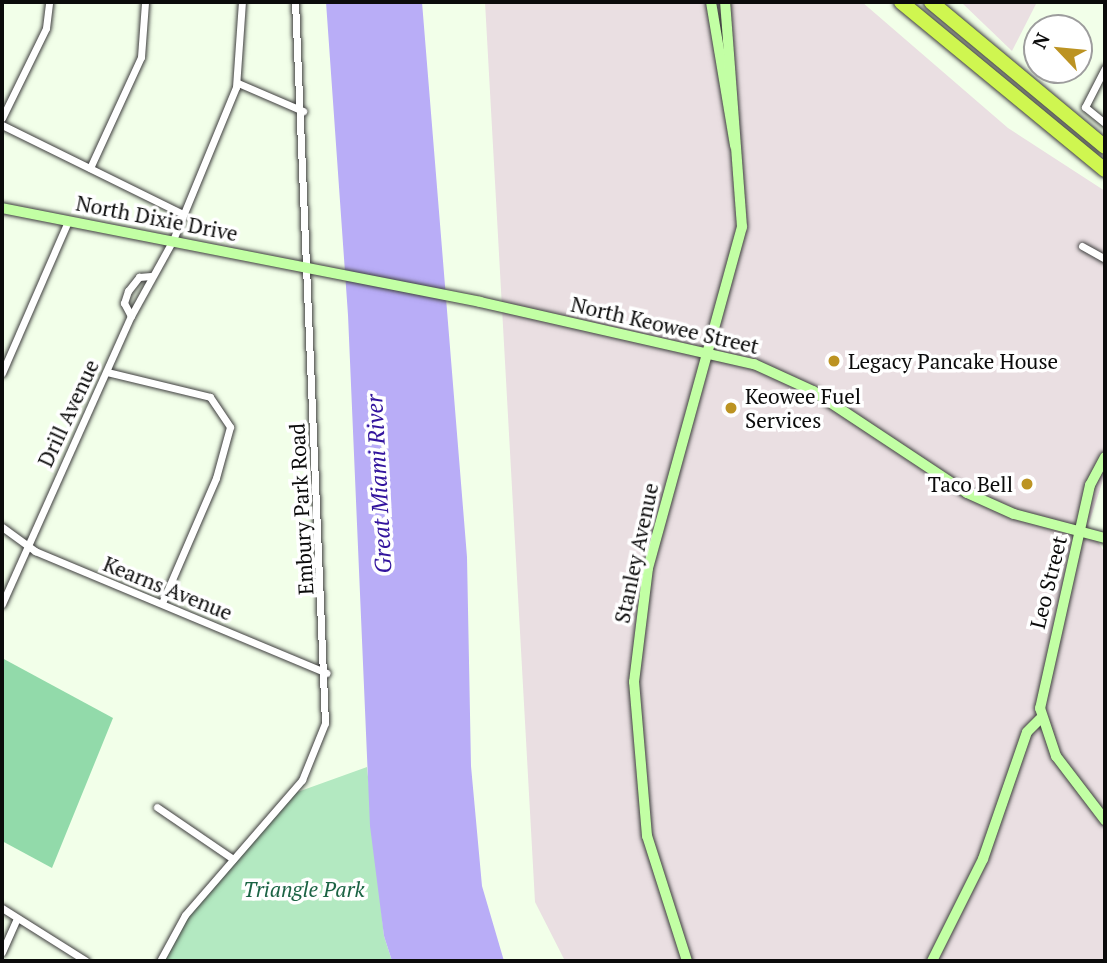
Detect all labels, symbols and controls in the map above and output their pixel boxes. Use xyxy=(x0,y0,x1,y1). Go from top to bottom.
north arrow xyxy=(1023,14,1093,84)
text: N xyxy=(1026,28,1055,52)
street label: North Dixie Drive xyxy=(74,190,240,246)
street label: North Keowee Street xyxy=(569,291,761,359)
place label: Legacy Pancake House xyxy=(848,348,1058,374)
marker: Legacy Pancake House xyxy=(826,353,842,369)
street label: Drill Avenue xyxy=(32,355,104,471)
place label: Keowee Fuel Services xyxy=(745,383,861,433)
water label: Great Miami River xyxy=(361,394,397,574)
marker: Keowee Fuel Services xyxy=(723,400,739,416)
street label: Embury Park Road xyxy=(284,422,318,596)
place label: Taco Bell xyxy=(928,471,1013,497)
marker: Taco Bell xyxy=(1019,476,1035,492)
street label: Stanley Avenue xyxy=(609,480,663,626)
street label: Leo Street xyxy=(1024,533,1072,631)
street label: Kearns Avenue xyxy=(100,551,236,625)
park label: Triangle Park xyxy=(243,876,365,902)

